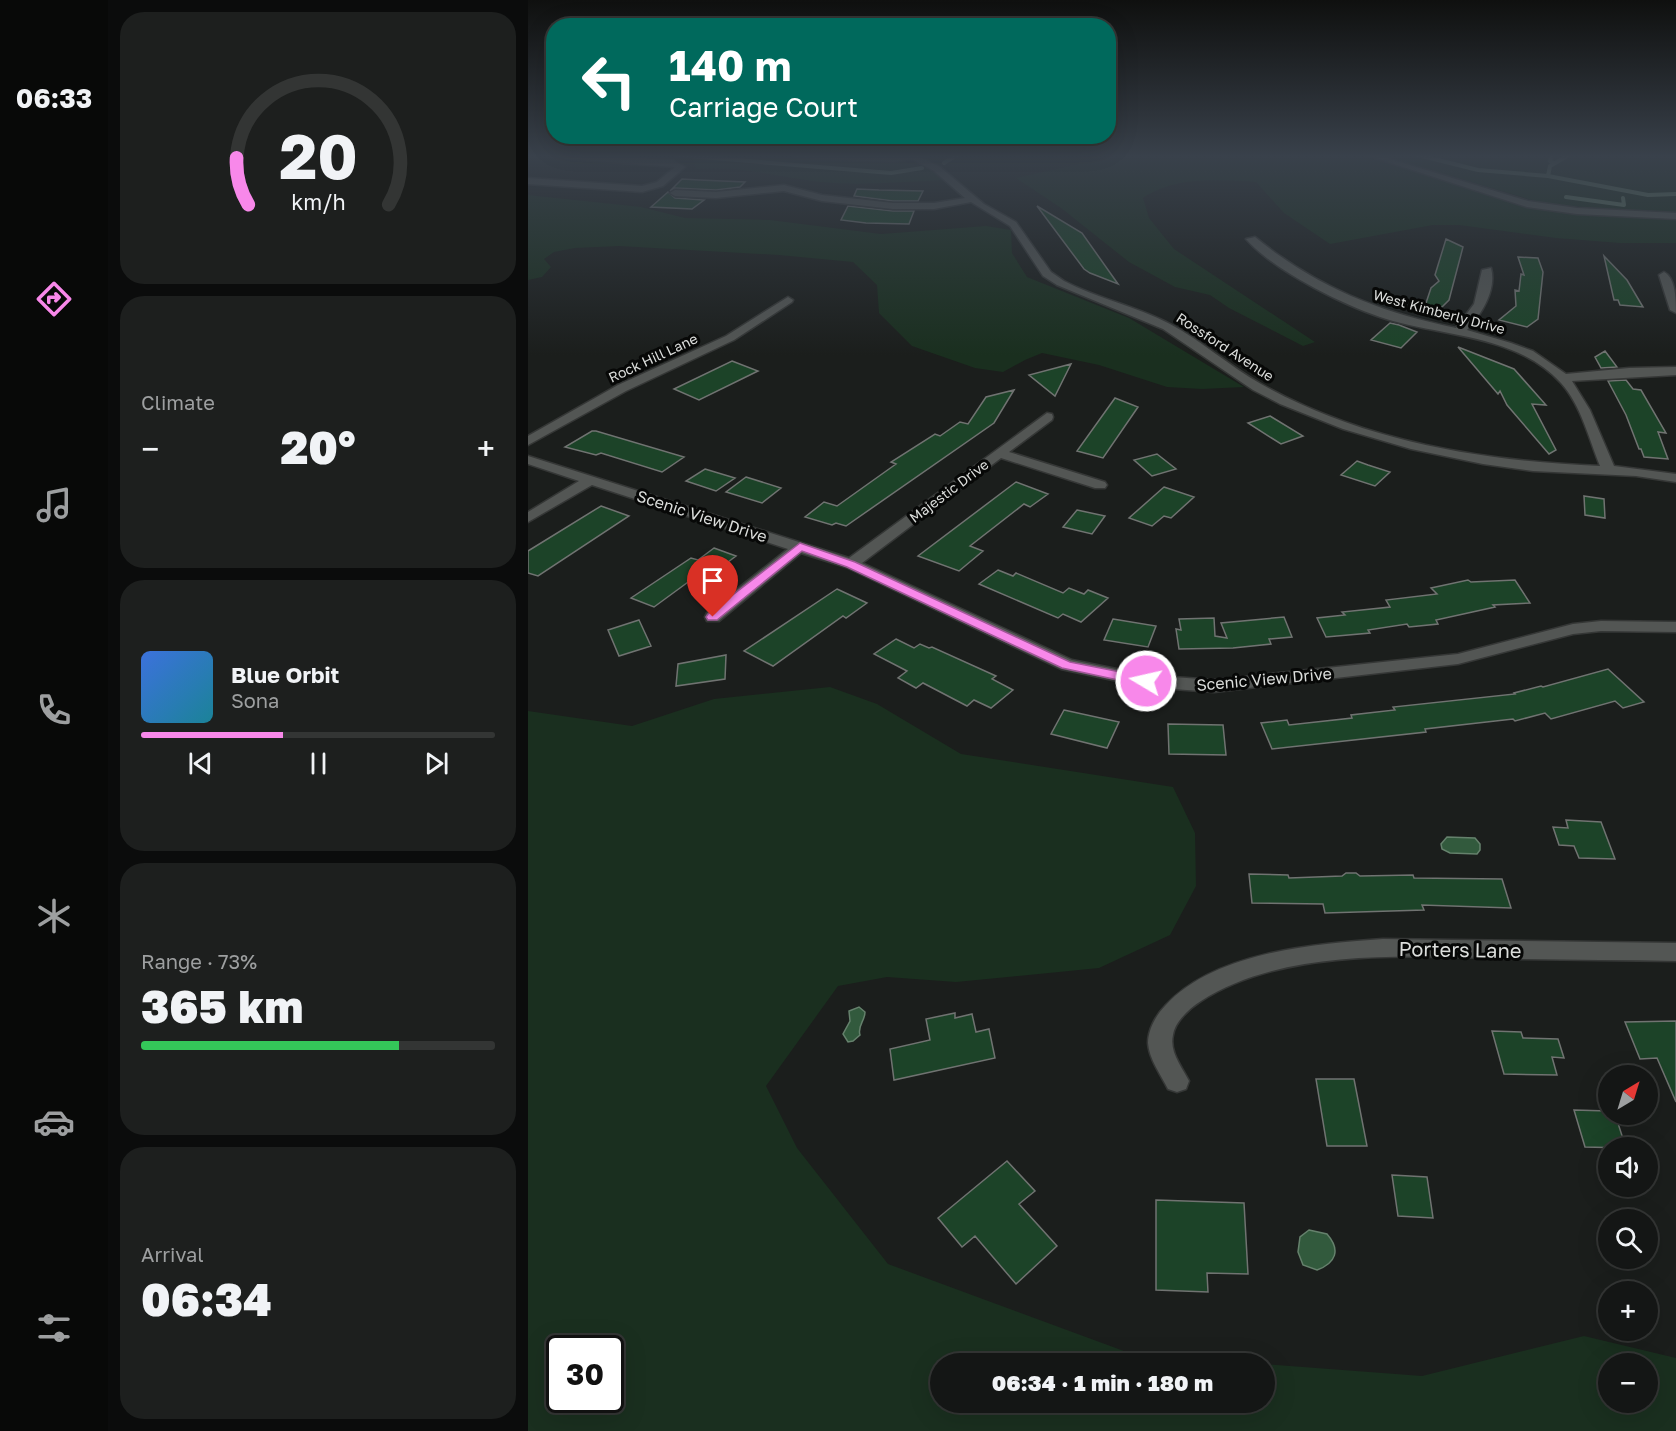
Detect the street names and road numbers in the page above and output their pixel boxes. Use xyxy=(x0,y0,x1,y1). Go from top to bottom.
street label: West Kimberly Drive xyxy=(1371,286,1507,337)
street label: Rossford Avenue xyxy=(1173,309,1277,384)
street label: Rock Hill Lane xyxy=(605,329,700,386)
street label: Majestic Drive xyxy=(906,455,992,526)
street label: Scenic View Drive xyxy=(634,486,770,546)
street label: Scenic View Drive xyxy=(1195,663,1333,695)
street label: Porters Lane xyxy=(1398,936,1522,962)

